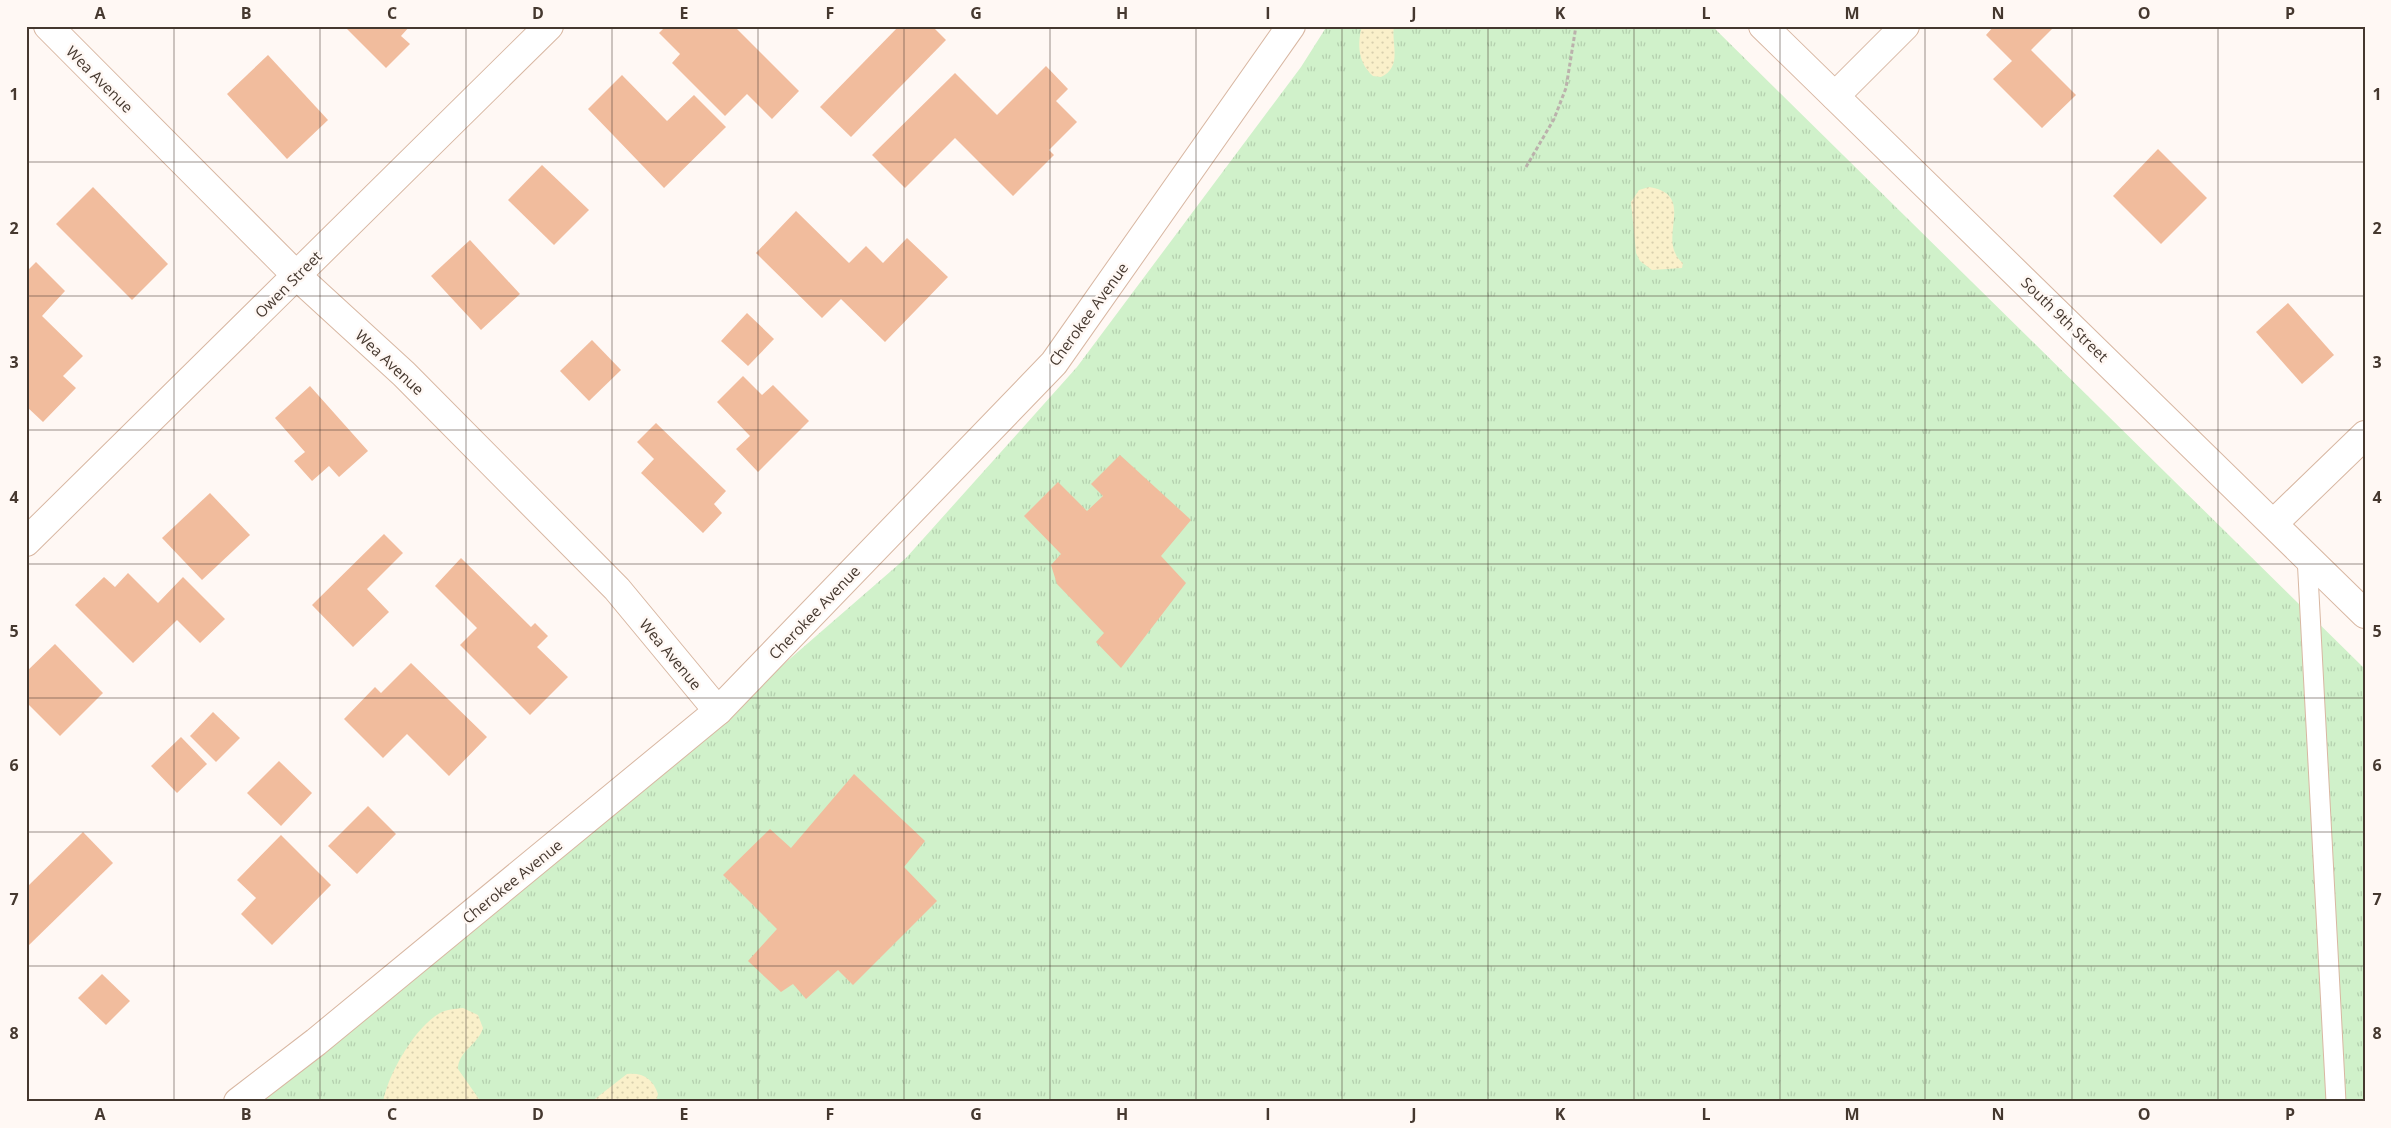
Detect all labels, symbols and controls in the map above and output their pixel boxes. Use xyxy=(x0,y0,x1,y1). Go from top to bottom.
text: A xyxy=(94,2,106,24)
text: B xyxy=(241,2,251,24)
text: C xyxy=(387,2,397,24)
text: D xyxy=(532,2,544,24)
text: E xyxy=(680,2,689,24)
text: F xyxy=(826,2,834,24)
text: G xyxy=(970,2,982,24)
text: H xyxy=(1116,2,1128,24)
text: I xyxy=(1265,2,1271,24)
text: J xyxy=(1409,2,1417,24)
text: K xyxy=(1555,2,1566,24)
text: L xyxy=(1701,2,1711,24)
text: M xyxy=(1844,2,1860,24)
text: N xyxy=(1991,2,2005,24)
text: O xyxy=(2138,2,2150,24)
text: P xyxy=(2285,2,2295,24)
street label: Wea Avenue xyxy=(62,41,138,117)
text: 1 xyxy=(9,83,19,105)
text: 1 xyxy=(2372,83,2382,105)
text: 2 xyxy=(9,217,19,239)
text: 2 xyxy=(2372,217,2382,239)
street label: Owen Street xyxy=(250,246,326,322)
street label: Cherokee Avenue xyxy=(1044,258,1132,370)
street label: South 9th Street xyxy=(2017,272,2113,366)
street label: Wea Avenue xyxy=(351,325,429,399)
text: 3 xyxy=(9,351,19,373)
text: 3 xyxy=(2372,351,2382,373)
text: 4 xyxy=(9,486,19,508)
text: 4 xyxy=(2372,486,2382,508)
street label: Cherokee Avenue xyxy=(764,561,864,663)
street label: Wea Avenue xyxy=(635,614,707,694)
text: 5 xyxy=(9,620,19,642)
text: 5 xyxy=(2372,620,2382,642)
text: 6 xyxy=(9,754,19,776)
text: 6 xyxy=(2372,754,2382,776)
street label: Cherokee Avenue xyxy=(458,835,566,927)
text: 7 xyxy=(9,888,19,910)
text: 7 xyxy=(2372,888,2382,910)
text: 8 xyxy=(9,1022,19,1044)
text: 8 xyxy=(2372,1022,2382,1044)
text: A xyxy=(94,1103,106,1125)
text: B xyxy=(241,1103,251,1125)
text: C xyxy=(387,1103,397,1125)
text: D xyxy=(532,1103,544,1125)
text: E xyxy=(680,1103,689,1125)
text: F xyxy=(826,1103,834,1125)
text: G xyxy=(970,1103,982,1125)
text: H xyxy=(1116,1103,1128,1125)
text: I xyxy=(1265,1103,1271,1125)
text: J xyxy=(1409,1103,1417,1125)
text: K xyxy=(1555,1103,1566,1125)
text: L xyxy=(1701,1103,1711,1125)
text: M xyxy=(1844,1103,1860,1125)
text: N xyxy=(1991,1103,2005,1125)
text: O xyxy=(2138,1103,2150,1125)
text: P xyxy=(2285,1103,2295,1125)

